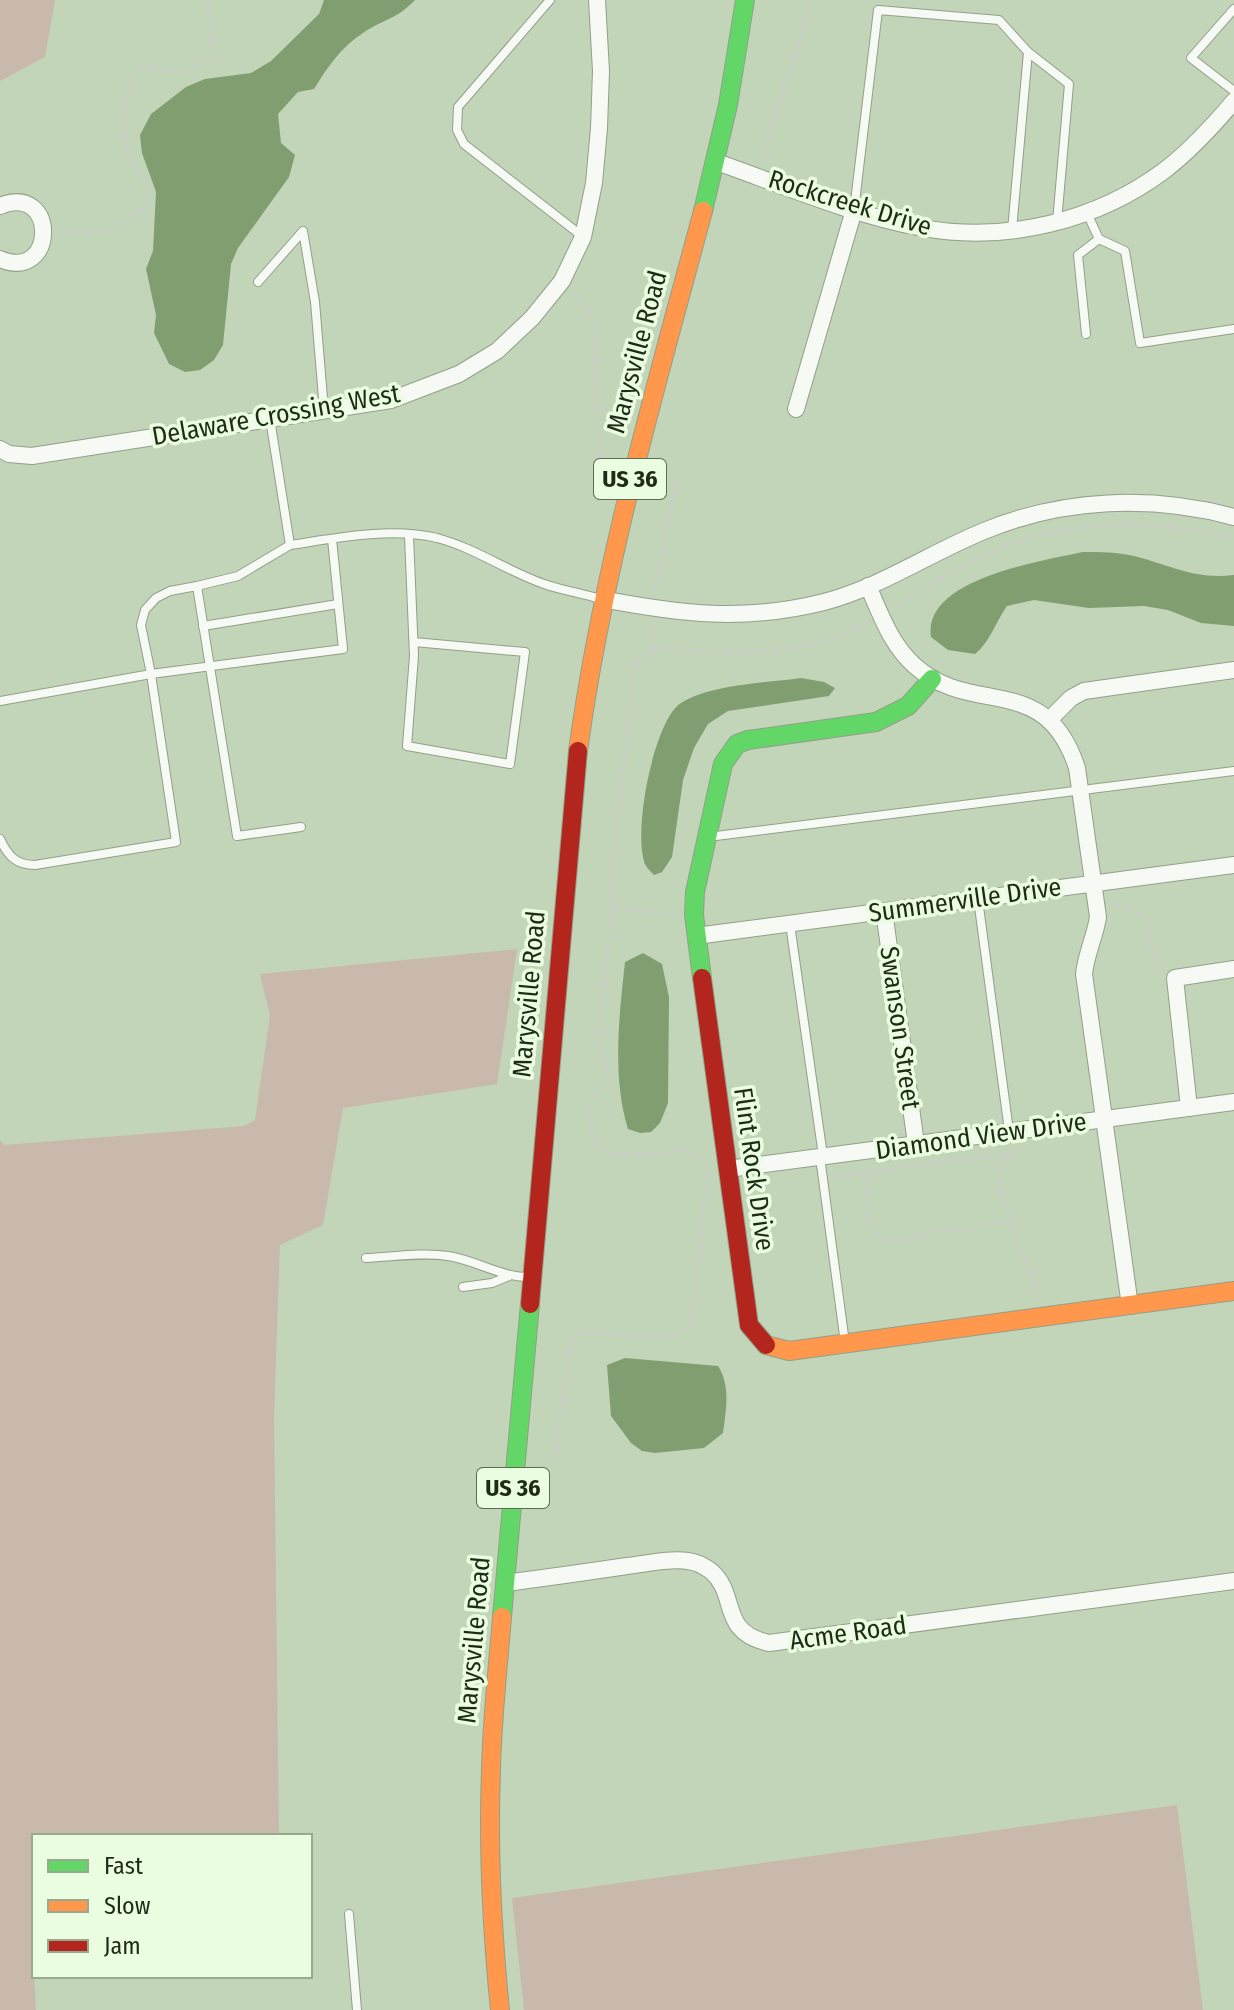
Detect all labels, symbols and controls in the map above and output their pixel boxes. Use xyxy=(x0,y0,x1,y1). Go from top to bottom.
street label: Rockcreek Drive xyxy=(765,163,935,243)
street label: Marysville Road xyxy=(600,267,674,437)
street label: Delaware Crossing West xyxy=(150,378,403,452)
road number: US 36 xyxy=(594,459,666,499)
street label: Summerville Drive xyxy=(867,871,1063,929)
street label: Marysville Road xyxy=(506,909,552,1079)
street label: Swanson Street xyxy=(873,944,927,1112)
street label: Flint Rock Drive xyxy=(727,1085,781,1253)
street label: Diamond View Drive xyxy=(874,1106,1088,1166)
road number: US 36 xyxy=(477,1468,549,1508)
street label: Marysville Road xyxy=(451,1555,497,1725)
street label: Acme Road xyxy=(788,1609,908,1657)
legend xyxy=(32,1834,312,1978)
text: Fast xyxy=(104,1852,143,1880)
text: Slow xyxy=(104,1892,151,1920)
text: Jam xyxy=(104,1932,141,1960)

